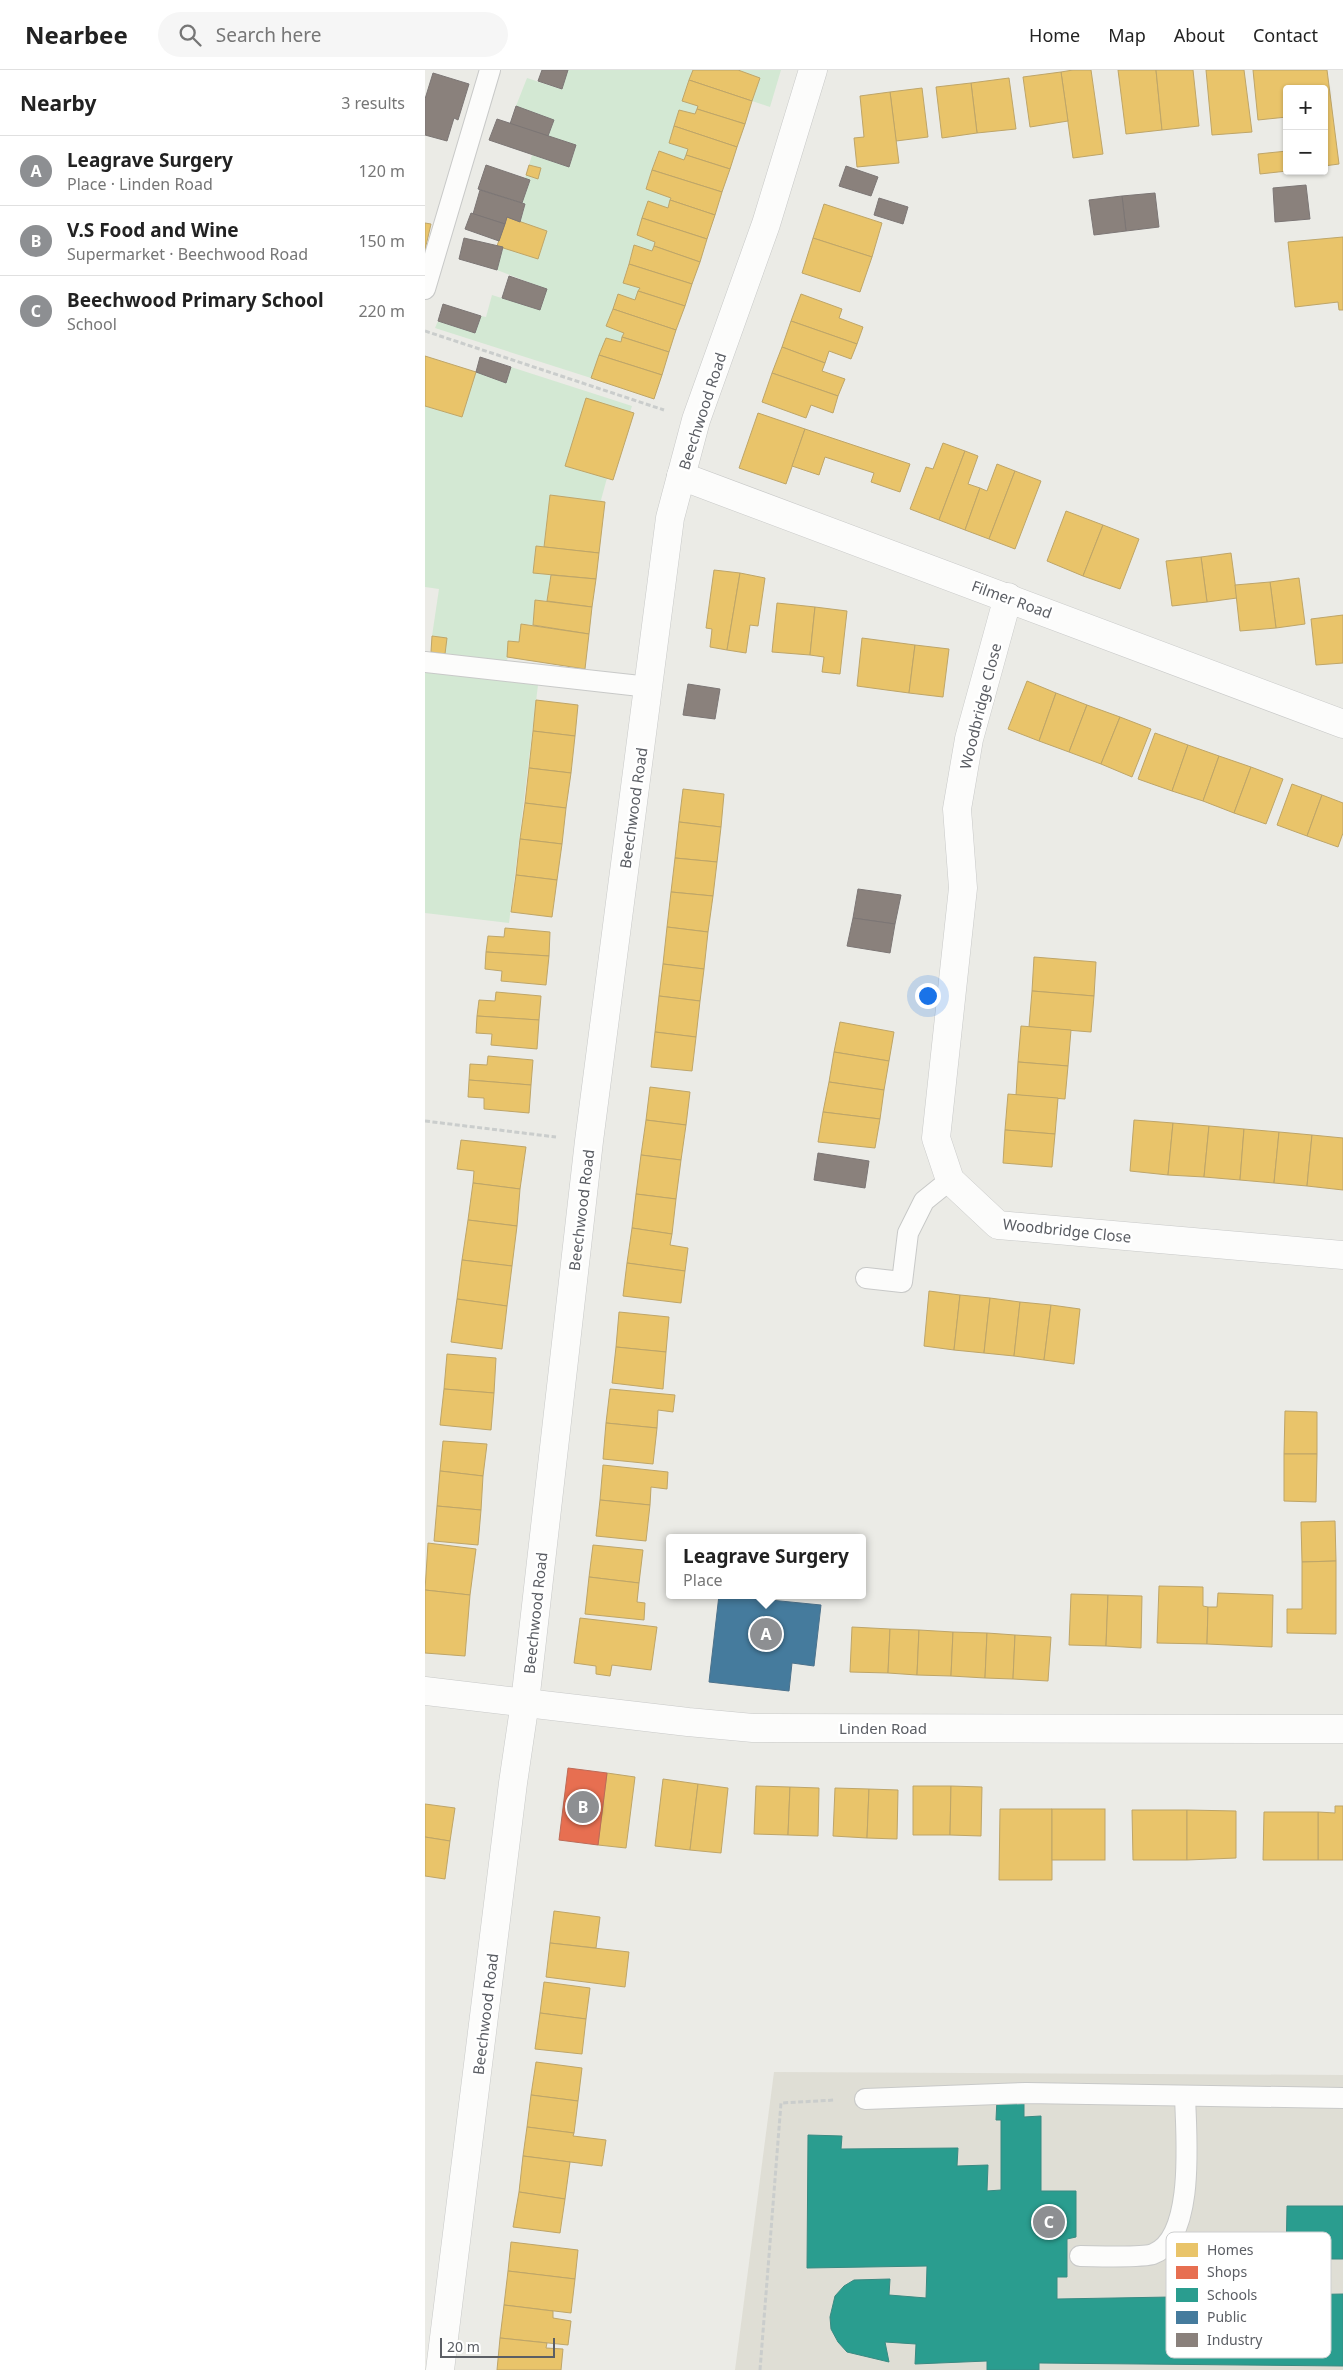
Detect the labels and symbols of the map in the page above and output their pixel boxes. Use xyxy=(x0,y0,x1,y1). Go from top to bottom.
street label: Beechwood Road xyxy=(674,350,730,472)
street label: Filmer Road xyxy=(969,575,1055,623)
street label: Woodbridge Close xyxy=(955,641,1005,771)
street label: Beechwood Road xyxy=(615,746,651,870)
your location xyxy=(915,983,941,1009)
street label: Beechwood Road xyxy=(564,1148,598,1272)
street label: Woodbridge Close xyxy=(1002,1213,1132,1247)
street label: Beechwood Road xyxy=(519,1551,551,1675)
pin: A xyxy=(750,1615,782,1653)
street label: Linden Road xyxy=(839,1718,927,1738)
pin: B xyxy=(567,1788,599,1826)
street label: Beechwood Road xyxy=(468,1952,502,2076)
pin: C xyxy=(1033,2203,1065,2241)
legend xyxy=(1166,2232,1331,2358)
text: Homes xyxy=(1207,2240,1254,2259)
text: Shops xyxy=(1207,2262,1247,2281)
text: Schools xyxy=(1207,2285,1258,2304)
text: Public xyxy=(1207,2307,1247,2326)
text: Industry xyxy=(1207,2330,1263,2349)
scale bar xyxy=(440,2335,555,2358)

